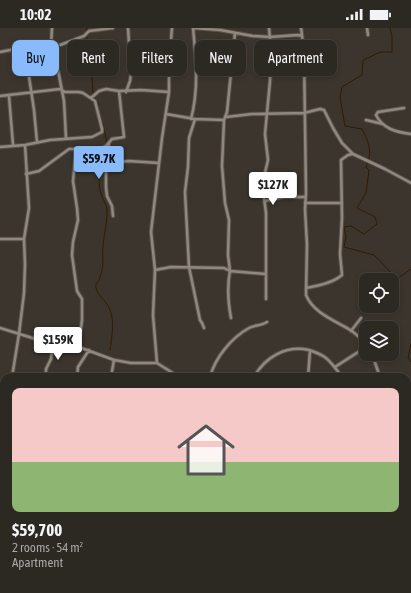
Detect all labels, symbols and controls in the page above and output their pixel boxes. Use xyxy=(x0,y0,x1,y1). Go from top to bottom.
text: 10:02 xyxy=(20,6,51,23)
chip: Buy xyxy=(12,40,59,76)
chip: Rent xyxy=(67,40,119,76)
chip: Filters xyxy=(127,40,187,76)
chip: New xyxy=(195,40,246,76)
chip: Apartment xyxy=(254,40,337,76)
pin: $59.7K xyxy=(66,146,132,180)
text: $59.7K xyxy=(83,151,115,166)
pin: $127K xyxy=(245,172,301,206)
text: $127K xyxy=(258,177,288,192)
map controls xyxy=(359,273,399,361)
button: locate xyxy=(359,273,399,313)
button: layers xyxy=(359,321,399,361)
pin: $159K xyxy=(30,327,86,361)
text: $159K xyxy=(43,332,73,347)
icon: home xyxy=(170,414,242,486)
text: $59,700 xyxy=(12,520,62,540)
text: 2 rooms · 54 m² xyxy=(12,540,83,555)
text: Apartment xyxy=(12,555,63,570)

